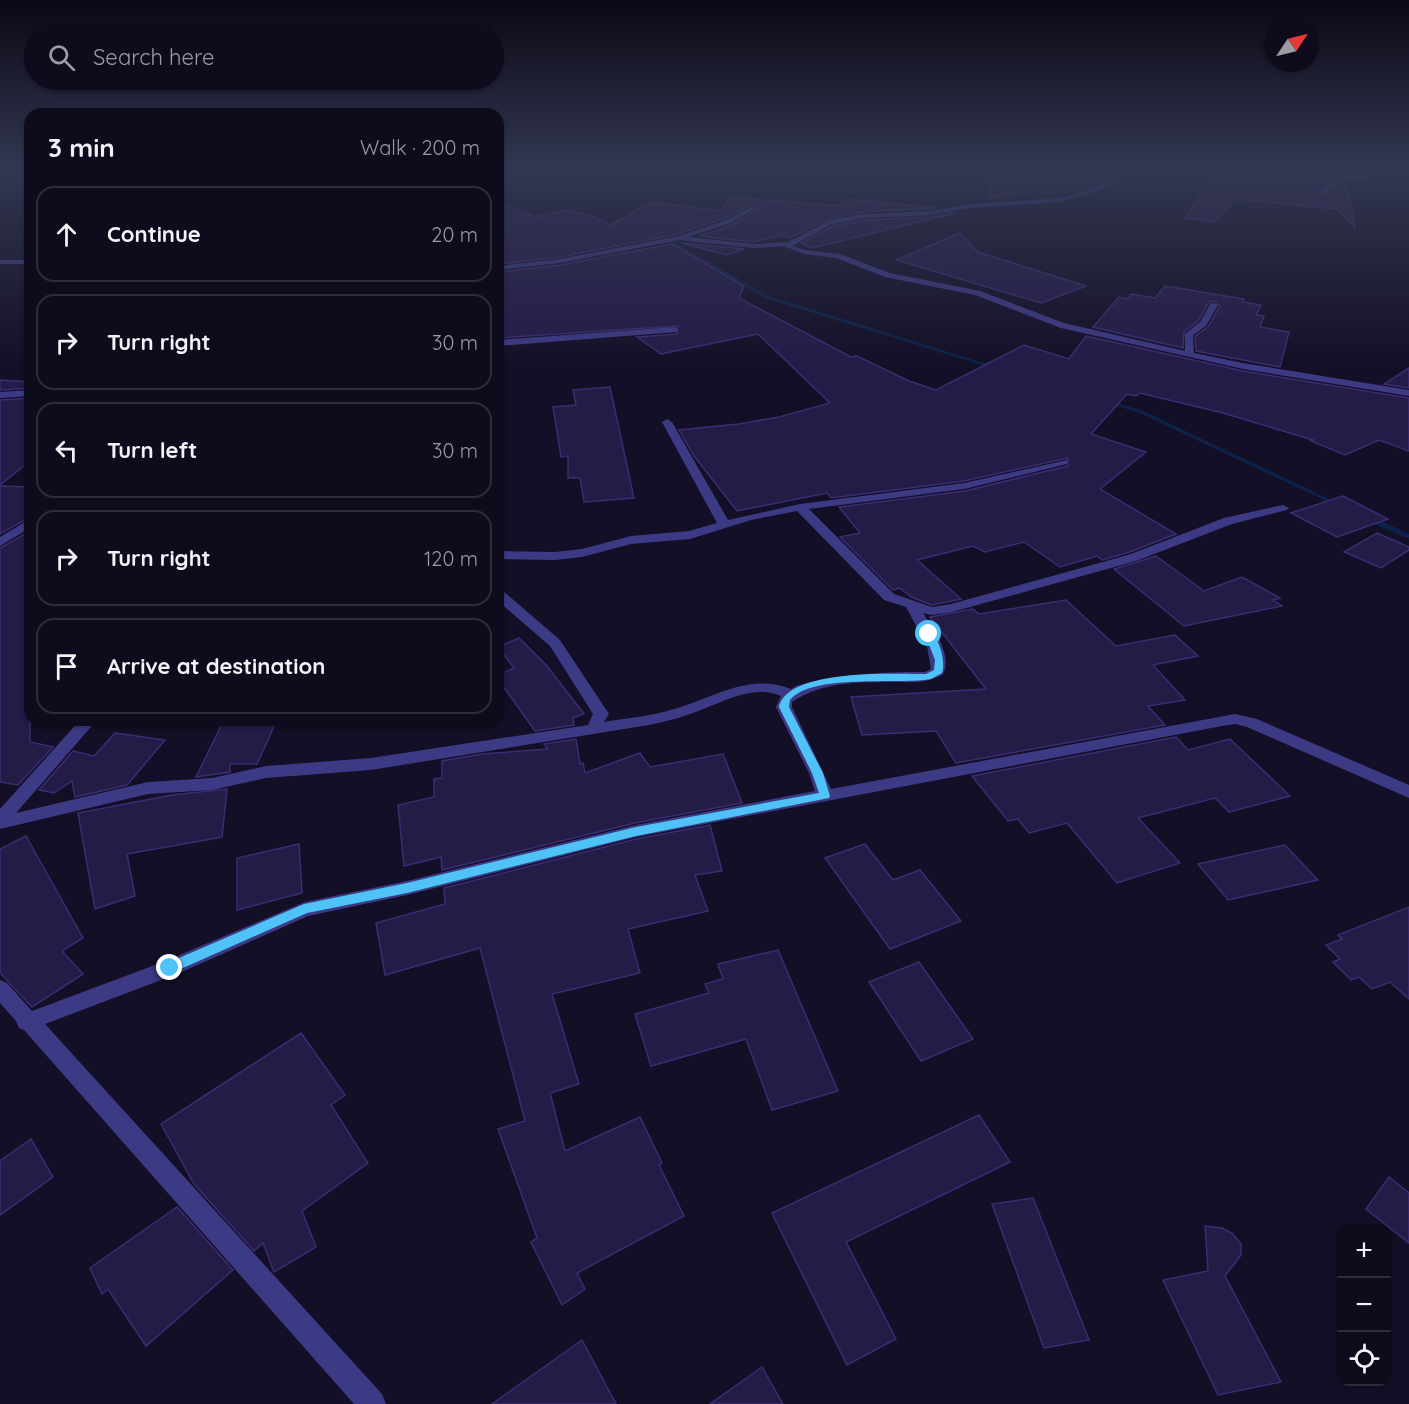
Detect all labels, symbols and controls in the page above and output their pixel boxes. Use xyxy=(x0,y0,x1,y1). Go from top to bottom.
north arrow xyxy=(1265,18,1319,72)
search box xyxy=(24,24,504,90)
icon: search xyxy=(45,41,78,74)
text: Search here xyxy=(93,43,214,71)
text: 3 min xyxy=(48,131,115,164)
text: Walk · 200 m xyxy=(360,135,480,160)
icon: ahead xyxy=(50,218,83,251)
text: Continue xyxy=(107,220,201,248)
text: 20 m xyxy=(431,222,478,247)
icon: right xyxy=(50,326,83,359)
text: Turn right xyxy=(107,328,211,356)
text: 30 m xyxy=(432,330,478,355)
icon: left xyxy=(50,434,83,467)
text: Turn left xyxy=(107,436,197,464)
text: 30 m xyxy=(432,438,478,463)
icon: right xyxy=(50,542,83,575)
text: Turn right xyxy=(107,544,211,572)
text: 120 m xyxy=(424,546,478,571)
route start xyxy=(915,620,941,646)
icon: arrive xyxy=(50,650,83,683)
text: Arrive at destination xyxy=(107,652,325,680)
route end xyxy=(156,954,182,980)
map controls xyxy=(1337,1224,1391,1386)
button: + xyxy=(1337,1224,1391,1278)
button: − xyxy=(1337,1278,1391,1332)
button: locate xyxy=(1337,1332,1391,1386)

